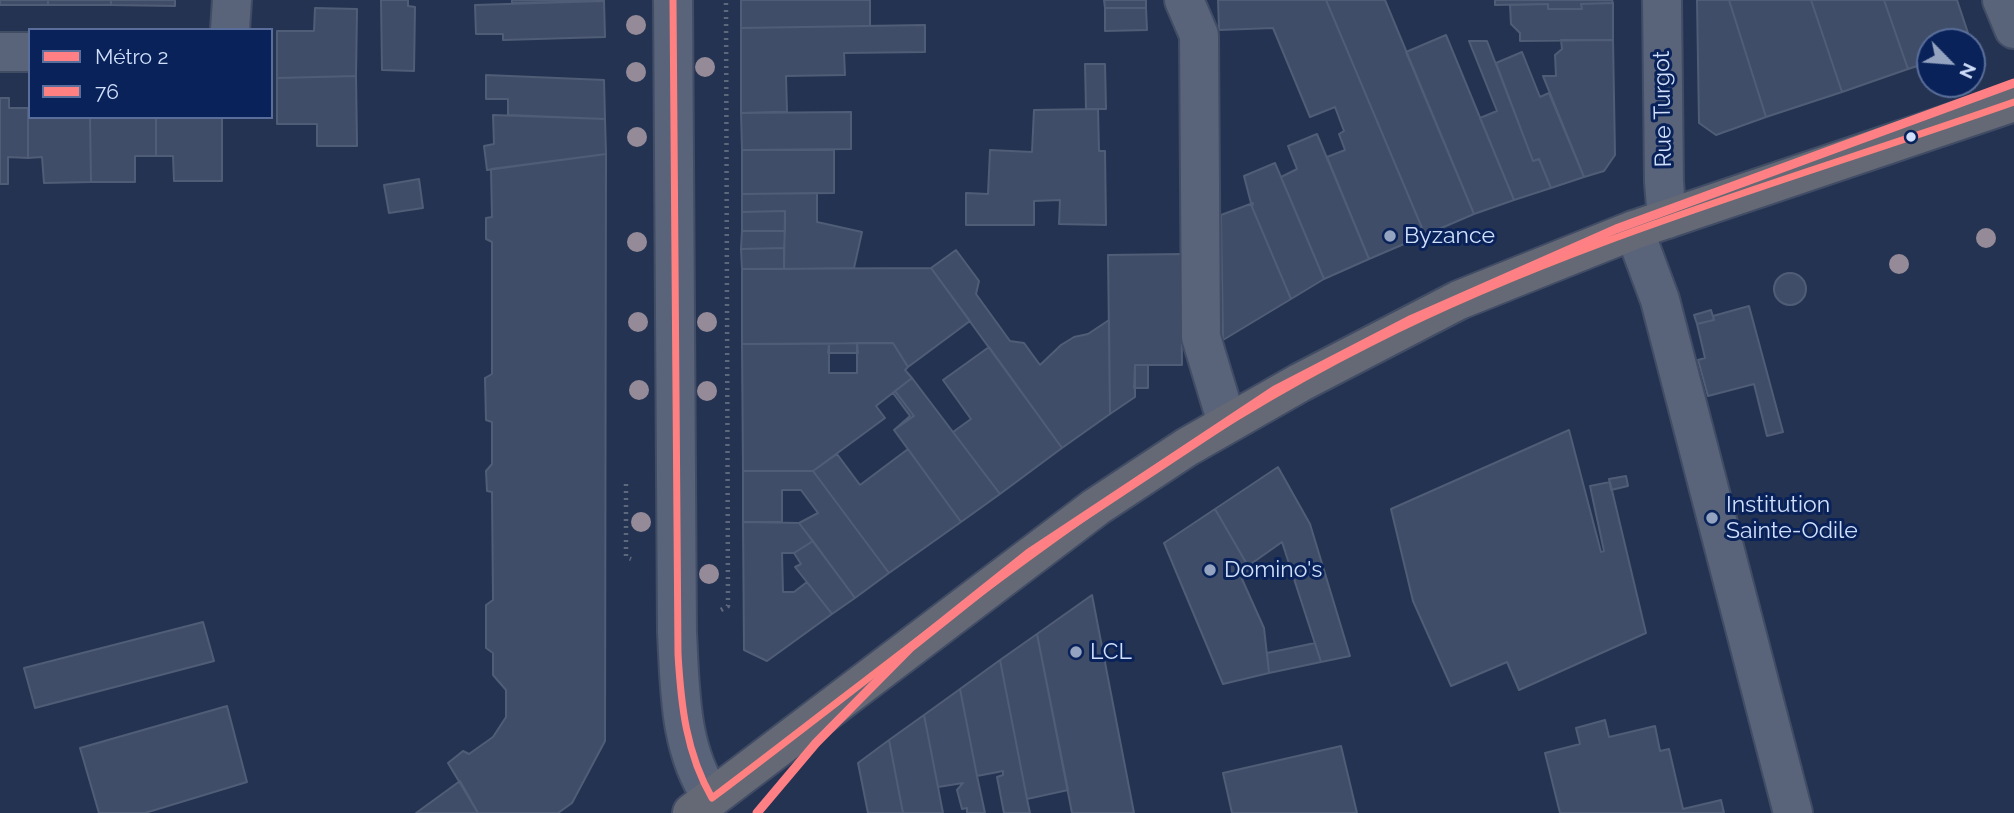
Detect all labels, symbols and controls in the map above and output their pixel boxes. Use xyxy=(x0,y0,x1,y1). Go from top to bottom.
legend xyxy=(28,28,273,119)
north arrow xyxy=(1916,28,1986,98)
text: Métro 2 xyxy=(95,44,168,69)
street label: Rue Turgot xyxy=(1648,50,1678,168)
text: N xyxy=(1955,60,1981,82)
text: 76 xyxy=(95,79,119,104)
unlabelled marker xyxy=(1904,130,1918,144)
place label: Byzance xyxy=(1404,222,1495,250)
marker: Byzance xyxy=(1382,228,1398,244)
place label: Institution Sainte-Odile xyxy=(1726,491,1858,545)
marker: Institution Sainte-Odile xyxy=(1704,510,1720,526)
place label: Domino's xyxy=(1224,556,1322,584)
marker: Domino's xyxy=(1202,562,1218,578)
place label: LCL xyxy=(1090,638,1132,666)
marker: LCL xyxy=(1068,644,1084,660)

